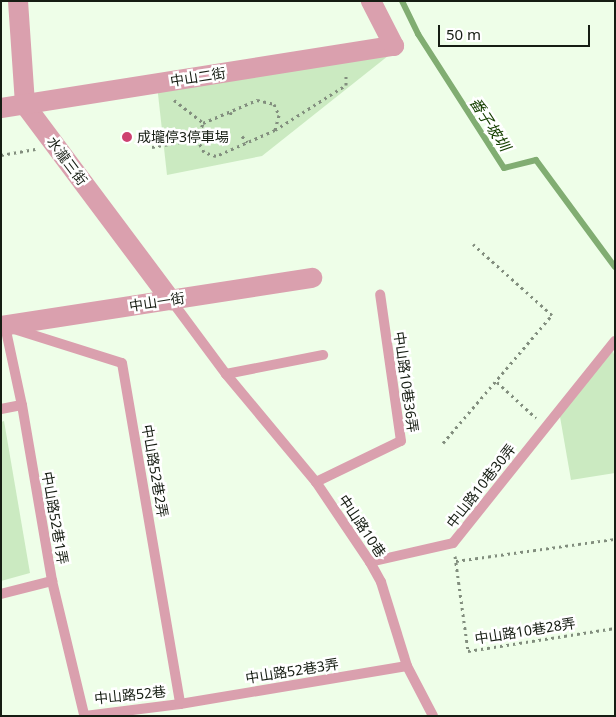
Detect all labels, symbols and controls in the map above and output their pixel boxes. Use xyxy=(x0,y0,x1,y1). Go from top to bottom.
scale bar xyxy=(441,15,594,47)
text: 50 m xyxy=(446,24,481,44)
street label: 中山二街 xyxy=(169,64,227,90)
water label: 番子坡圳 xyxy=(466,94,514,154)
place label: 成壠停3停車場 xyxy=(137,129,229,145)
marker: 成壠停3停車場 xyxy=(121,131,133,143)
street label: 水瀧三街 xyxy=(43,134,91,188)
street label: 中山一街 xyxy=(128,289,186,315)
street label: 中山路10巷36弄 xyxy=(391,330,421,434)
street label: 中山路52巷2弄 xyxy=(139,423,171,519)
street label: 中山路10巷30弄 xyxy=(443,441,519,531)
street label: 中山路52巷1弄 xyxy=(39,470,71,566)
street label: 中山路10巷 xyxy=(335,491,389,561)
street label: 中山路10巷28弄 xyxy=(473,615,577,647)
street label: 中山路52巷3弄 xyxy=(244,655,340,687)
street label: 中山路52巷 xyxy=(93,683,167,707)

